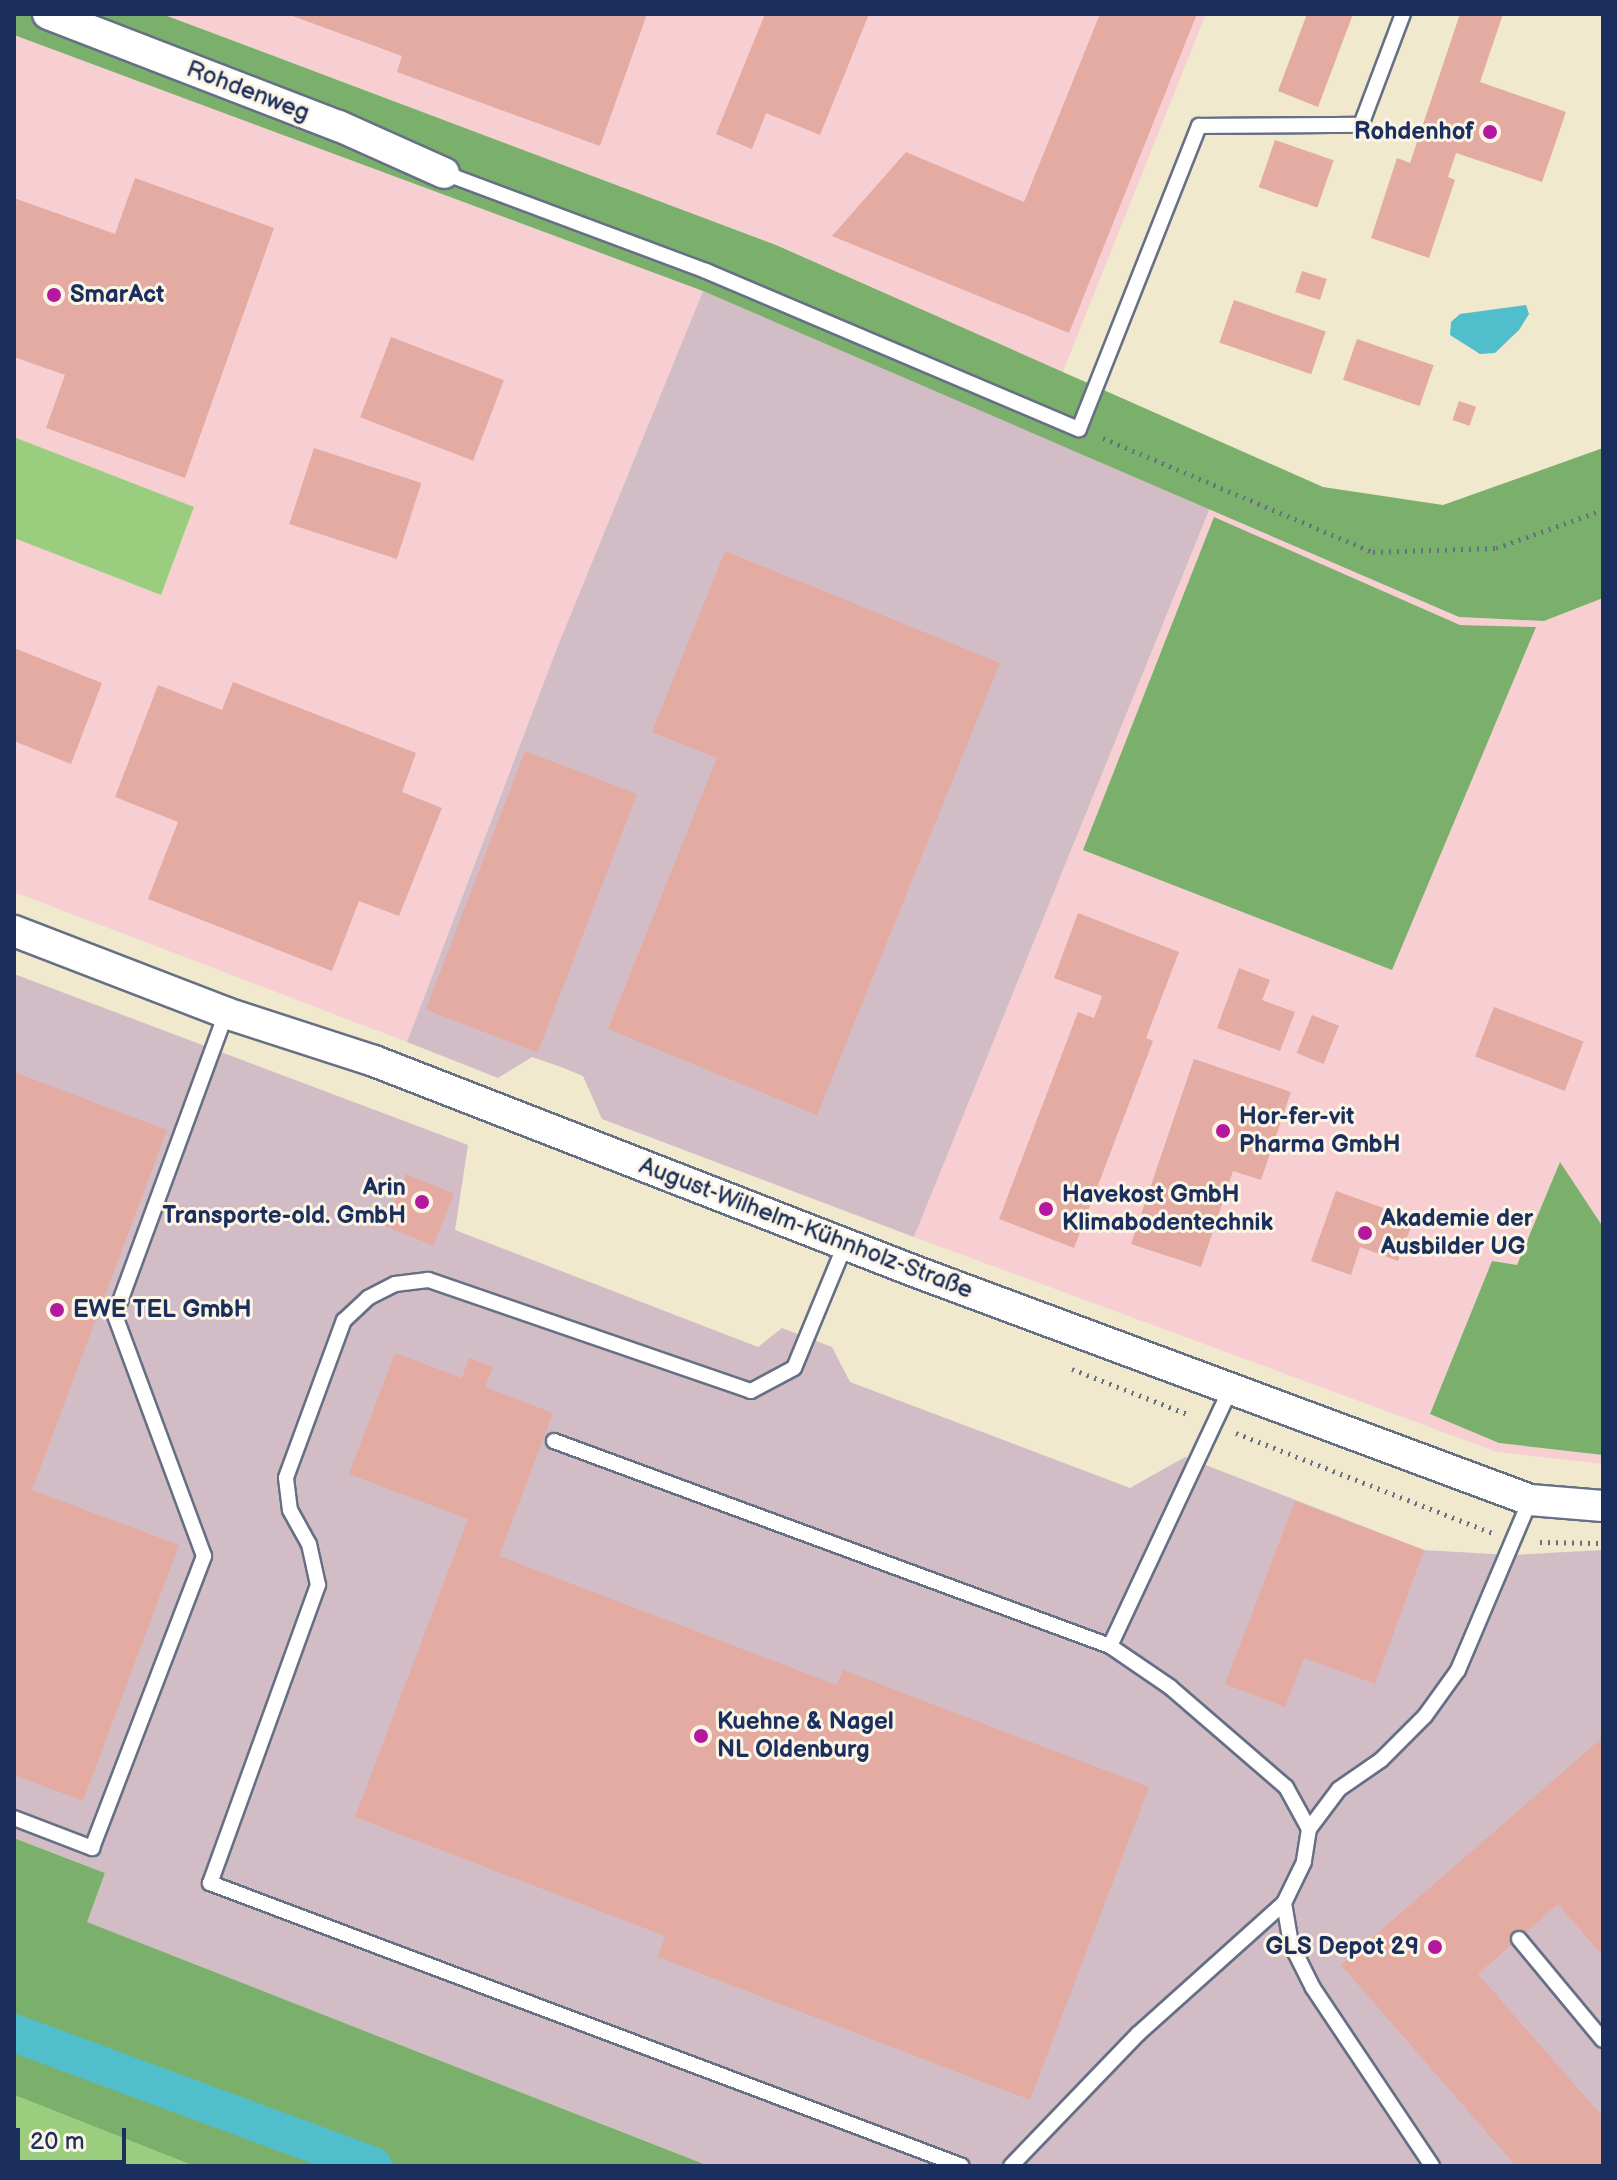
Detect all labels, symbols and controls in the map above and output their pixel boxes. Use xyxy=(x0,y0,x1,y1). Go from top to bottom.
street label: Rohdenweg xyxy=(182,54,314,128)
place label: Rohdenhof xyxy=(1354,118,1474,146)
marker: Rohdenhof xyxy=(1481,123,1499,141)
place label: SmarAct xyxy=(70,281,164,309)
marker: SmarAct xyxy=(45,286,63,304)
place label: Hor-fer-vit Pharma GmbH xyxy=(1239,1103,1400,1159)
marker: Hor-fer-vit Pharma GmbH xyxy=(1214,1122,1232,1140)
street label: August-Wilhelm-Kühnholz-Straße xyxy=(635,1151,977,1305)
place label: Arin Transporte-old. GmbH xyxy=(163,1174,406,1230)
place label: Havekost GmbH Klimabodentechnik xyxy=(1062,1181,1273,1237)
marker: Arin Transporte-old. GmbH xyxy=(413,1193,431,1211)
marker: Havekost GmbH Klimabodentechnik xyxy=(1037,1200,1055,1218)
place label: Akademie der Ausbilder UG xyxy=(1381,1205,1533,1261)
marker: Akademie der Ausbilder UG xyxy=(1356,1224,1374,1242)
place label: EWE TEL GmbH xyxy=(73,1296,252,1324)
marker: EWE TEL GmbH xyxy=(48,1301,66,1319)
place label: Kuehne & Nagel NL Oldenburg xyxy=(717,1708,894,1764)
marker: Kuehne & Nagel NL Oldenburg xyxy=(692,1727,710,1745)
place label: GLS Depot 29 xyxy=(1266,1933,1419,1961)
marker: GLS Depot 29 xyxy=(1426,1938,1444,1956)
scale bar xyxy=(20,2112,130,2162)
text: 20 m xyxy=(30,2127,85,2156)

